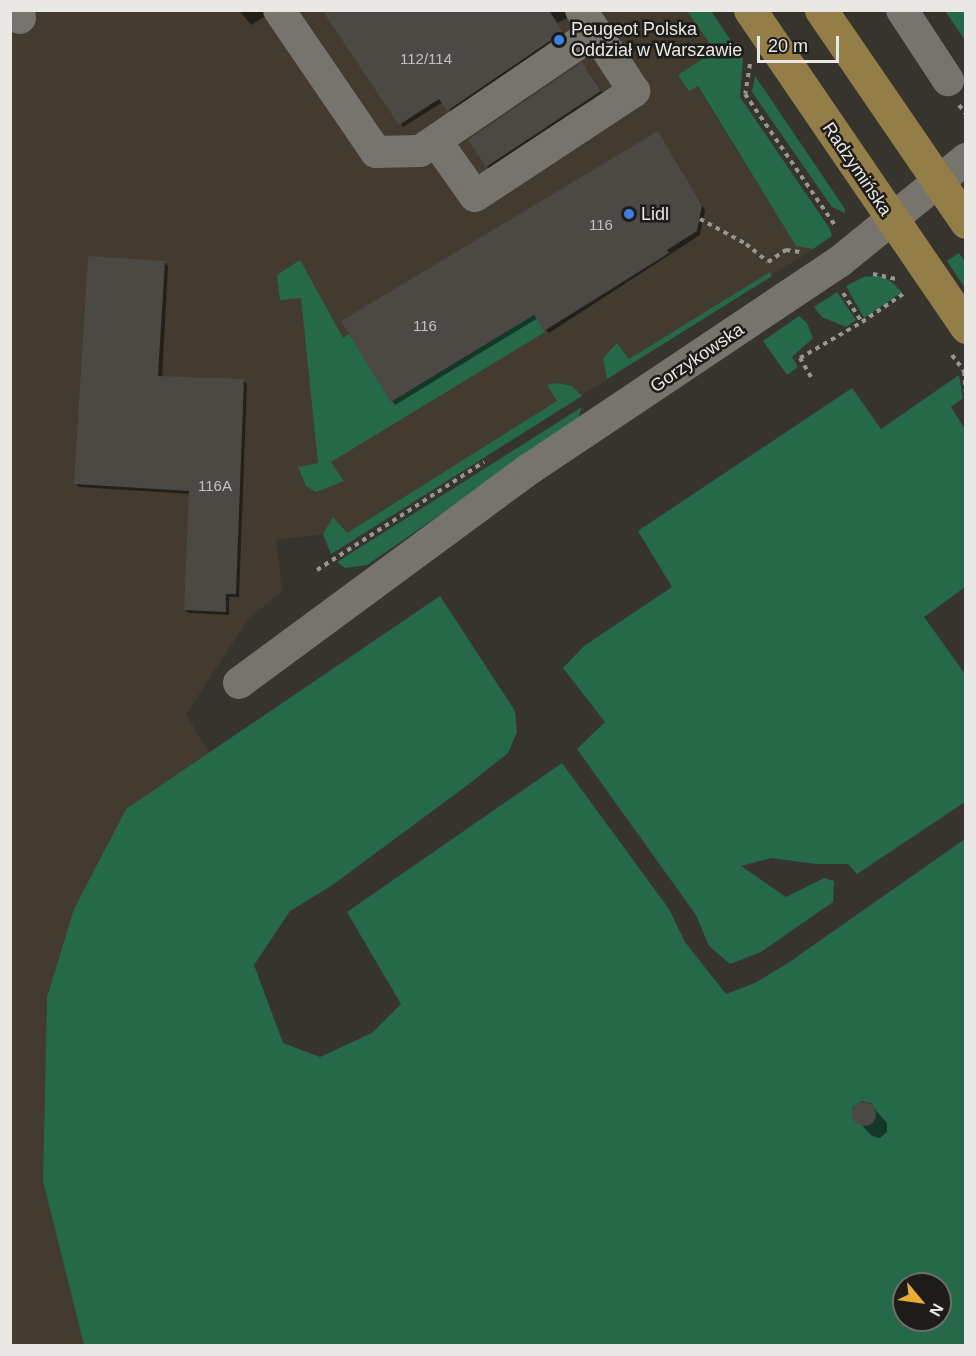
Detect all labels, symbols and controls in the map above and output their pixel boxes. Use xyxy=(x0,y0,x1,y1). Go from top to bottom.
place label: Peugeot Polska Oddział w Warszawie xyxy=(571,19,742,62)
scale bar xyxy=(760,24,842,62)
marker: Peugeot Polska Oddział w Warszawie xyxy=(552,33,566,47)
text: 20 m xyxy=(768,36,808,56)
house number: 112/114 xyxy=(400,50,452,68)
street label: Radzymińska xyxy=(818,118,896,220)
place label: Lidl xyxy=(641,203,669,225)
marker: Lidl xyxy=(622,207,636,221)
house number: 116 xyxy=(589,216,613,234)
house number: 116 xyxy=(413,317,437,335)
street label: Gorzykowska xyxy=(646,319,748,397)
house number: 116A xyxy=(198,477,232,495)
north arrow xyxy=(892,1272,952,1332)
text: N xyxy=(926,1301,947,1319)

